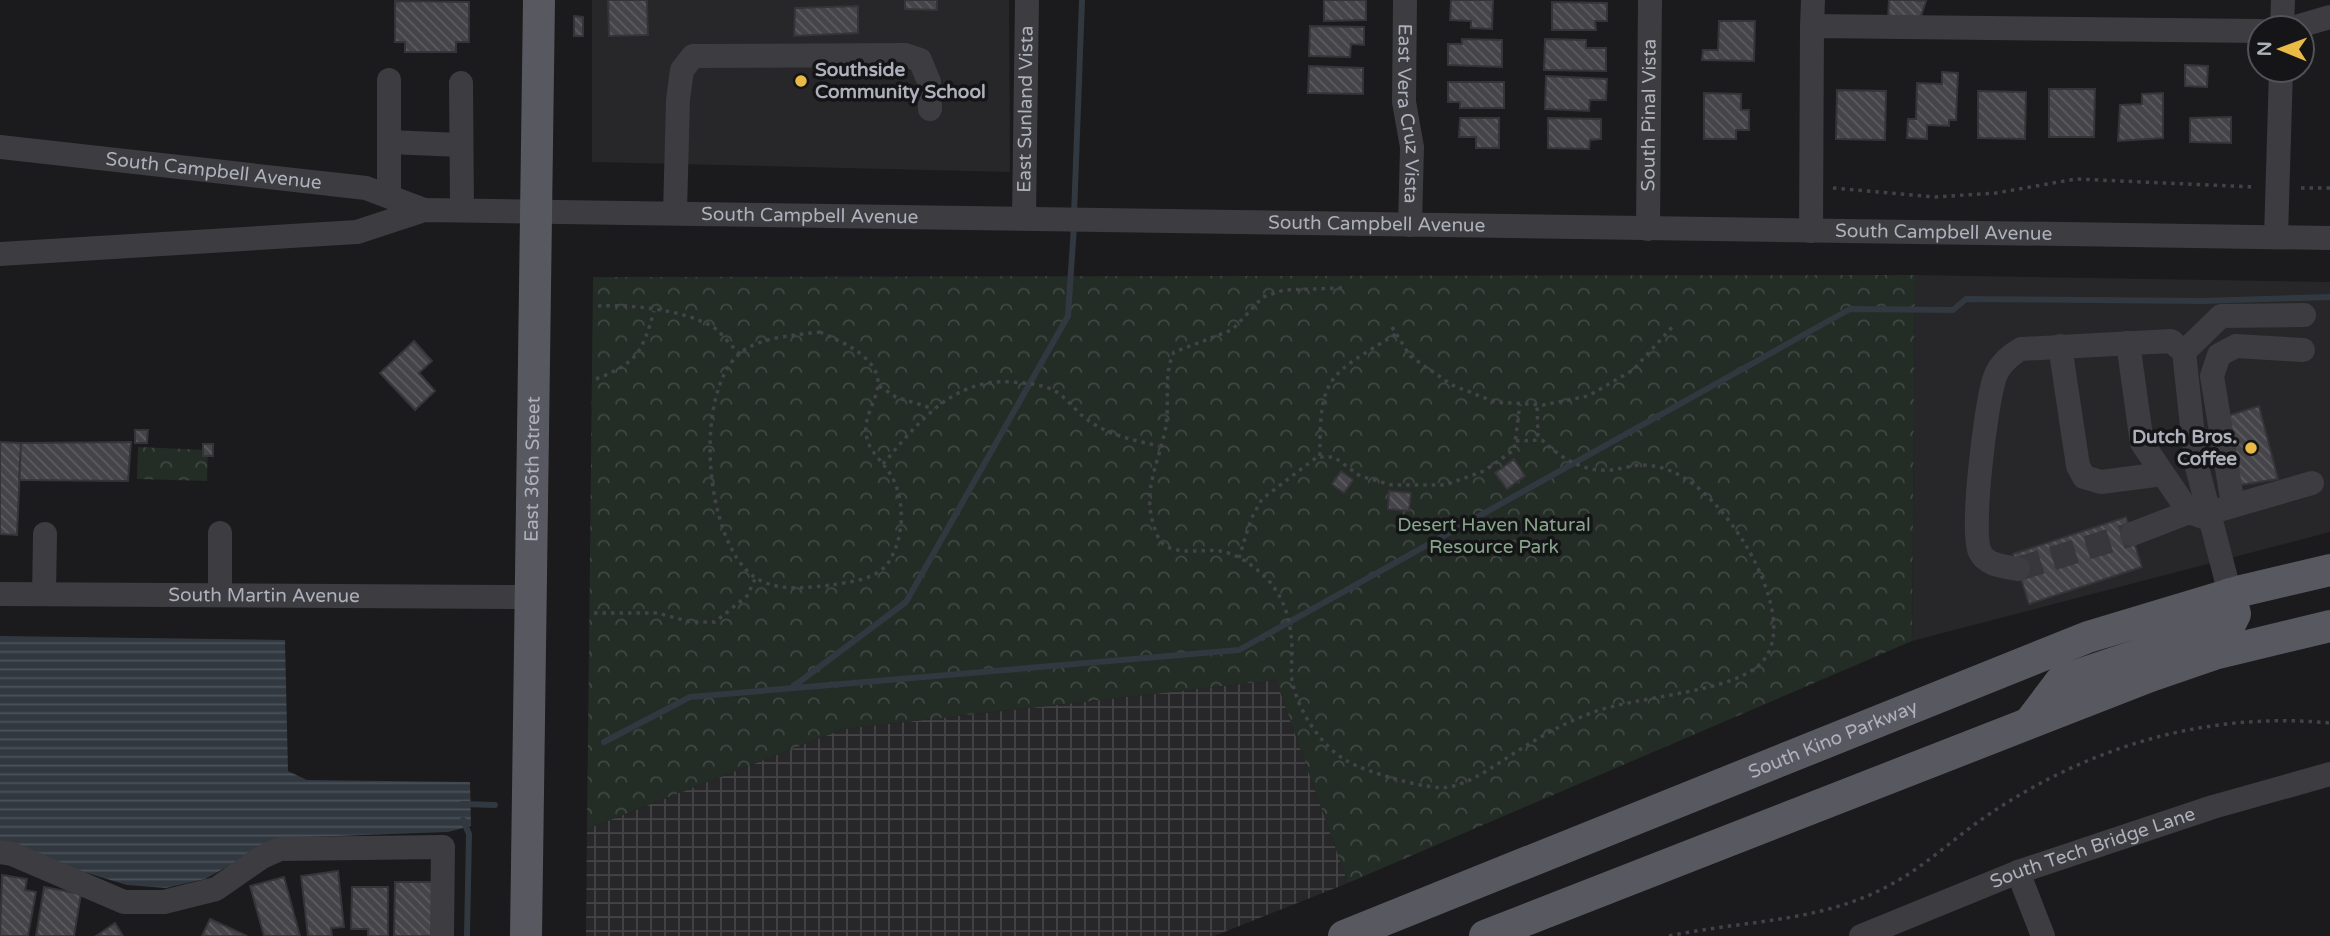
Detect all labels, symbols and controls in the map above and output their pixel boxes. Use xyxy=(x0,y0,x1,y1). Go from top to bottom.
north arrow xyxy=(2246,14,2316,84)
street label: East Vera Cruz Vista xyxy=(1392,23,1423,204)
street label: East Sunland Vista xyxy=(1013,25,1038,193)
street label: South Pinal Vista xyxy=(1637,39,1661,191)
text: N xyxy=(2254,41,2276,57)
place label: Southside Community School xyxy=(815,59,986,104)
marker: Southside Community School xyxy=(793,73,809,89)
street label: South Campbell Avenue xyxy=(104,148,323,194)
street label: South Campbell Avenue xyxy=(701,203,919,228)
street label: South Campbell Avenue xyxy=(1268,211,1485,237)
street label: South Campbell Avenue xyxy=(1835,220,2052,245)
street label: East 36th Street xyxy=(520,396,544,542)
place label: Dutch Bros. Coffee xyxy=(2132,426,2237,470)
marker: Dutch Bros. Coffee xyxy=(2243,440,2259,456)
park label: Desert Haven Natural Resource Park xyxy=(1397,514,1591,558)
street label: South Martin Avenue xyxy=(168,584,360,607)
street label: South Kino Parkway xyxy=(1745,696,1921,783)
street label: South Tech Bridge Lane xyxy=(1987,803,2198,893)

